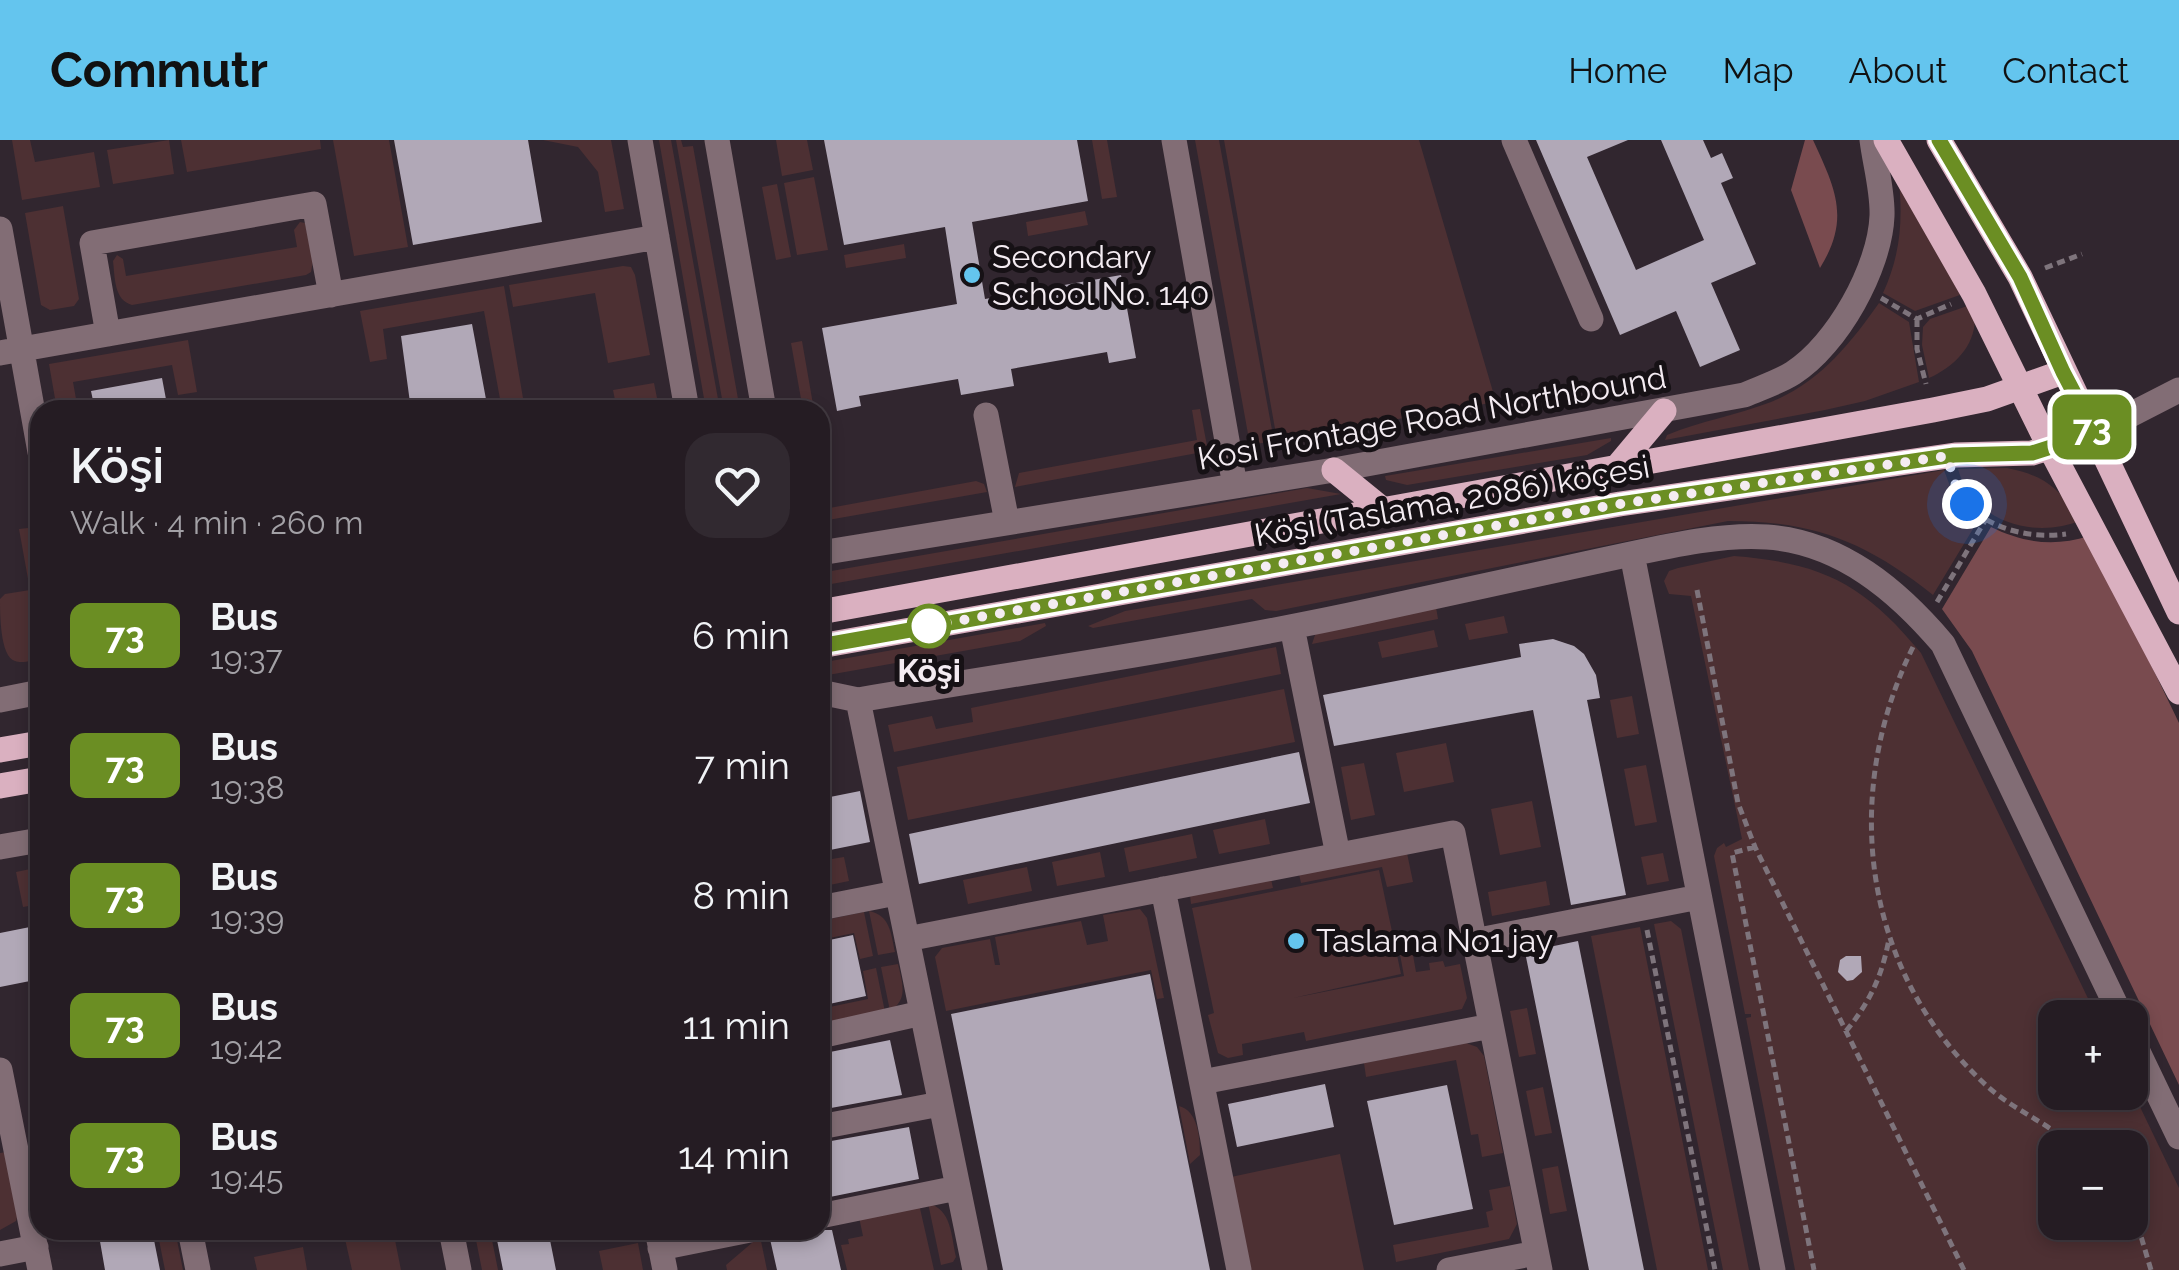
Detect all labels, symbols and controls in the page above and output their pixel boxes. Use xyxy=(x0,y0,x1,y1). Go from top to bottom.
text: Commutr xyxy=(50,42,268,98)
text: Home xyxy=(1568,50,1667,91)
text: Map xyxy=(1722,50,1794,91)
text: About xyxy=(1849,50,1947,91)
text: Contact xyxy=(2002,50,2129,91)
place label: Secondary School No. 140 xyxy=(992,238,1209,312)
marker: Secondary School No. 140 xyxy=(961,264,983,286)
street label: Kosi Frontage Road Northbound xyxy=(1195,358,1669,477)
line badge: 73 xyxy=(2047,394,2137,460)
text: 73 xyxy=(2072,407,2112,448)
button: heart xyxy=(685,433,790,538)
text: Köşi xyxy=(70,438,164,494)
street label: Köşi (Taslama, 2086) köçesi xyxy=(1252,448,1652,553)
your location xyxy=(1942,479,1992,529)
text: Walk · 4 min · 260 m xyxy=(70,504,363,541)
text: Bus xyxy=(210,594,278,639)
marker: Köşi xyxy=(908,605,950,647)
text: 6 min xyxy=(692,613,790,658)
text: 73 xyxy=(105,615,145,656)
text: 19:37 xyxy=(210,639,283,676)
place label: Köşi xyxy=(897,652,961,689)
text: Bus xyxy=(210,724,278,769)
text: 7 min xyxy=(695,743,790,788)
text: 73 xyxy=(105,745,145,786)
text: 19:38 xyxy=(210,769,285,806)
text: Bus xyxy=(210,854,278,899)
text: 8 min xyxy=(692,873,790,918)
text: 73 xyxy=(105,875,145,916)
text: 19:39 xyxy=(210,899,284,936)
place label: Taslama No1 jay xyxy=(1316,922,1553,959)
marker: Taslama No1 jay xyxy=(1285,930,1307,952)
text: Bus xyxy=(210,984,278,1029)
map controls xyxy=(2038,1000,2148,1240)
button: + xyxy=(2038,1000,2148,1110)
text: 11 min xyxy=(682,1003,790,1048)
text: 73 xyxy=(105,1005,145,1046)
text: 19:42 xyxy=(210,1029,283,1066)
text: Bus xyxy=(210,1114,278,1159)
button: − xyxy=(2038,1130,2148,1240)
text: 14 min xyxy=(678,1133,790,1178)
text: 73 xyxy=(105,1135,145,1176)
text: 19:45 xyxy=(210,1159,283,1196)

